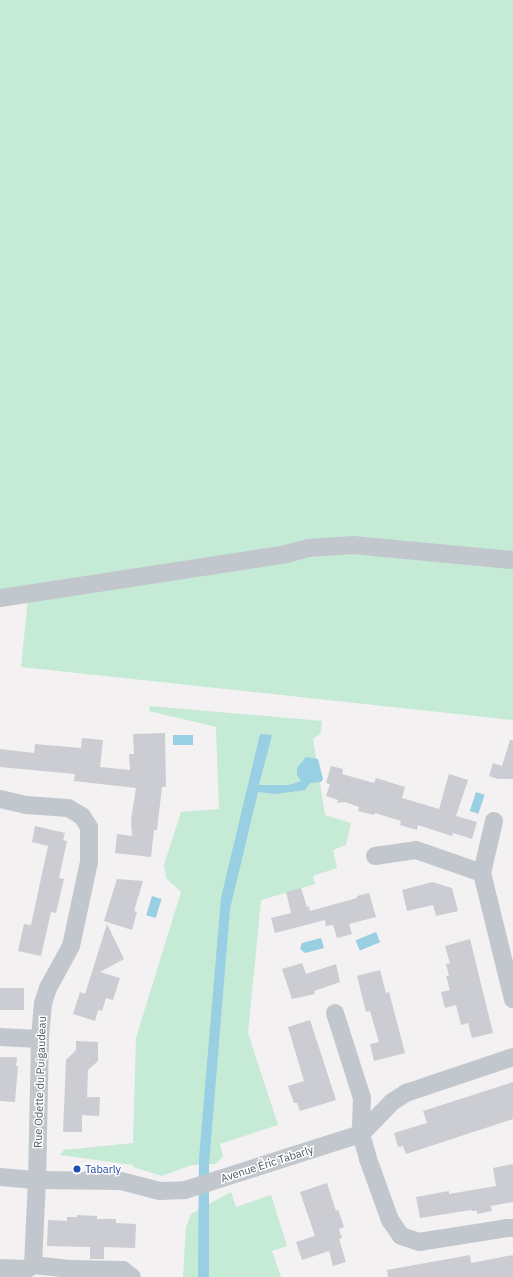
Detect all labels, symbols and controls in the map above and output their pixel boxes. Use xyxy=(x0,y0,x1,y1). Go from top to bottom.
street label: Rue Odette du Puigaudeau xyxy=(31,1016,49,1148)
street label: Avenue Éric Tabarly xyxy=(219,1143,315,1185)
place label: Tabarly xyxy=(85,1162,121,1176)
marker: Tabarly xyxy=(72,1164,82,1174)

